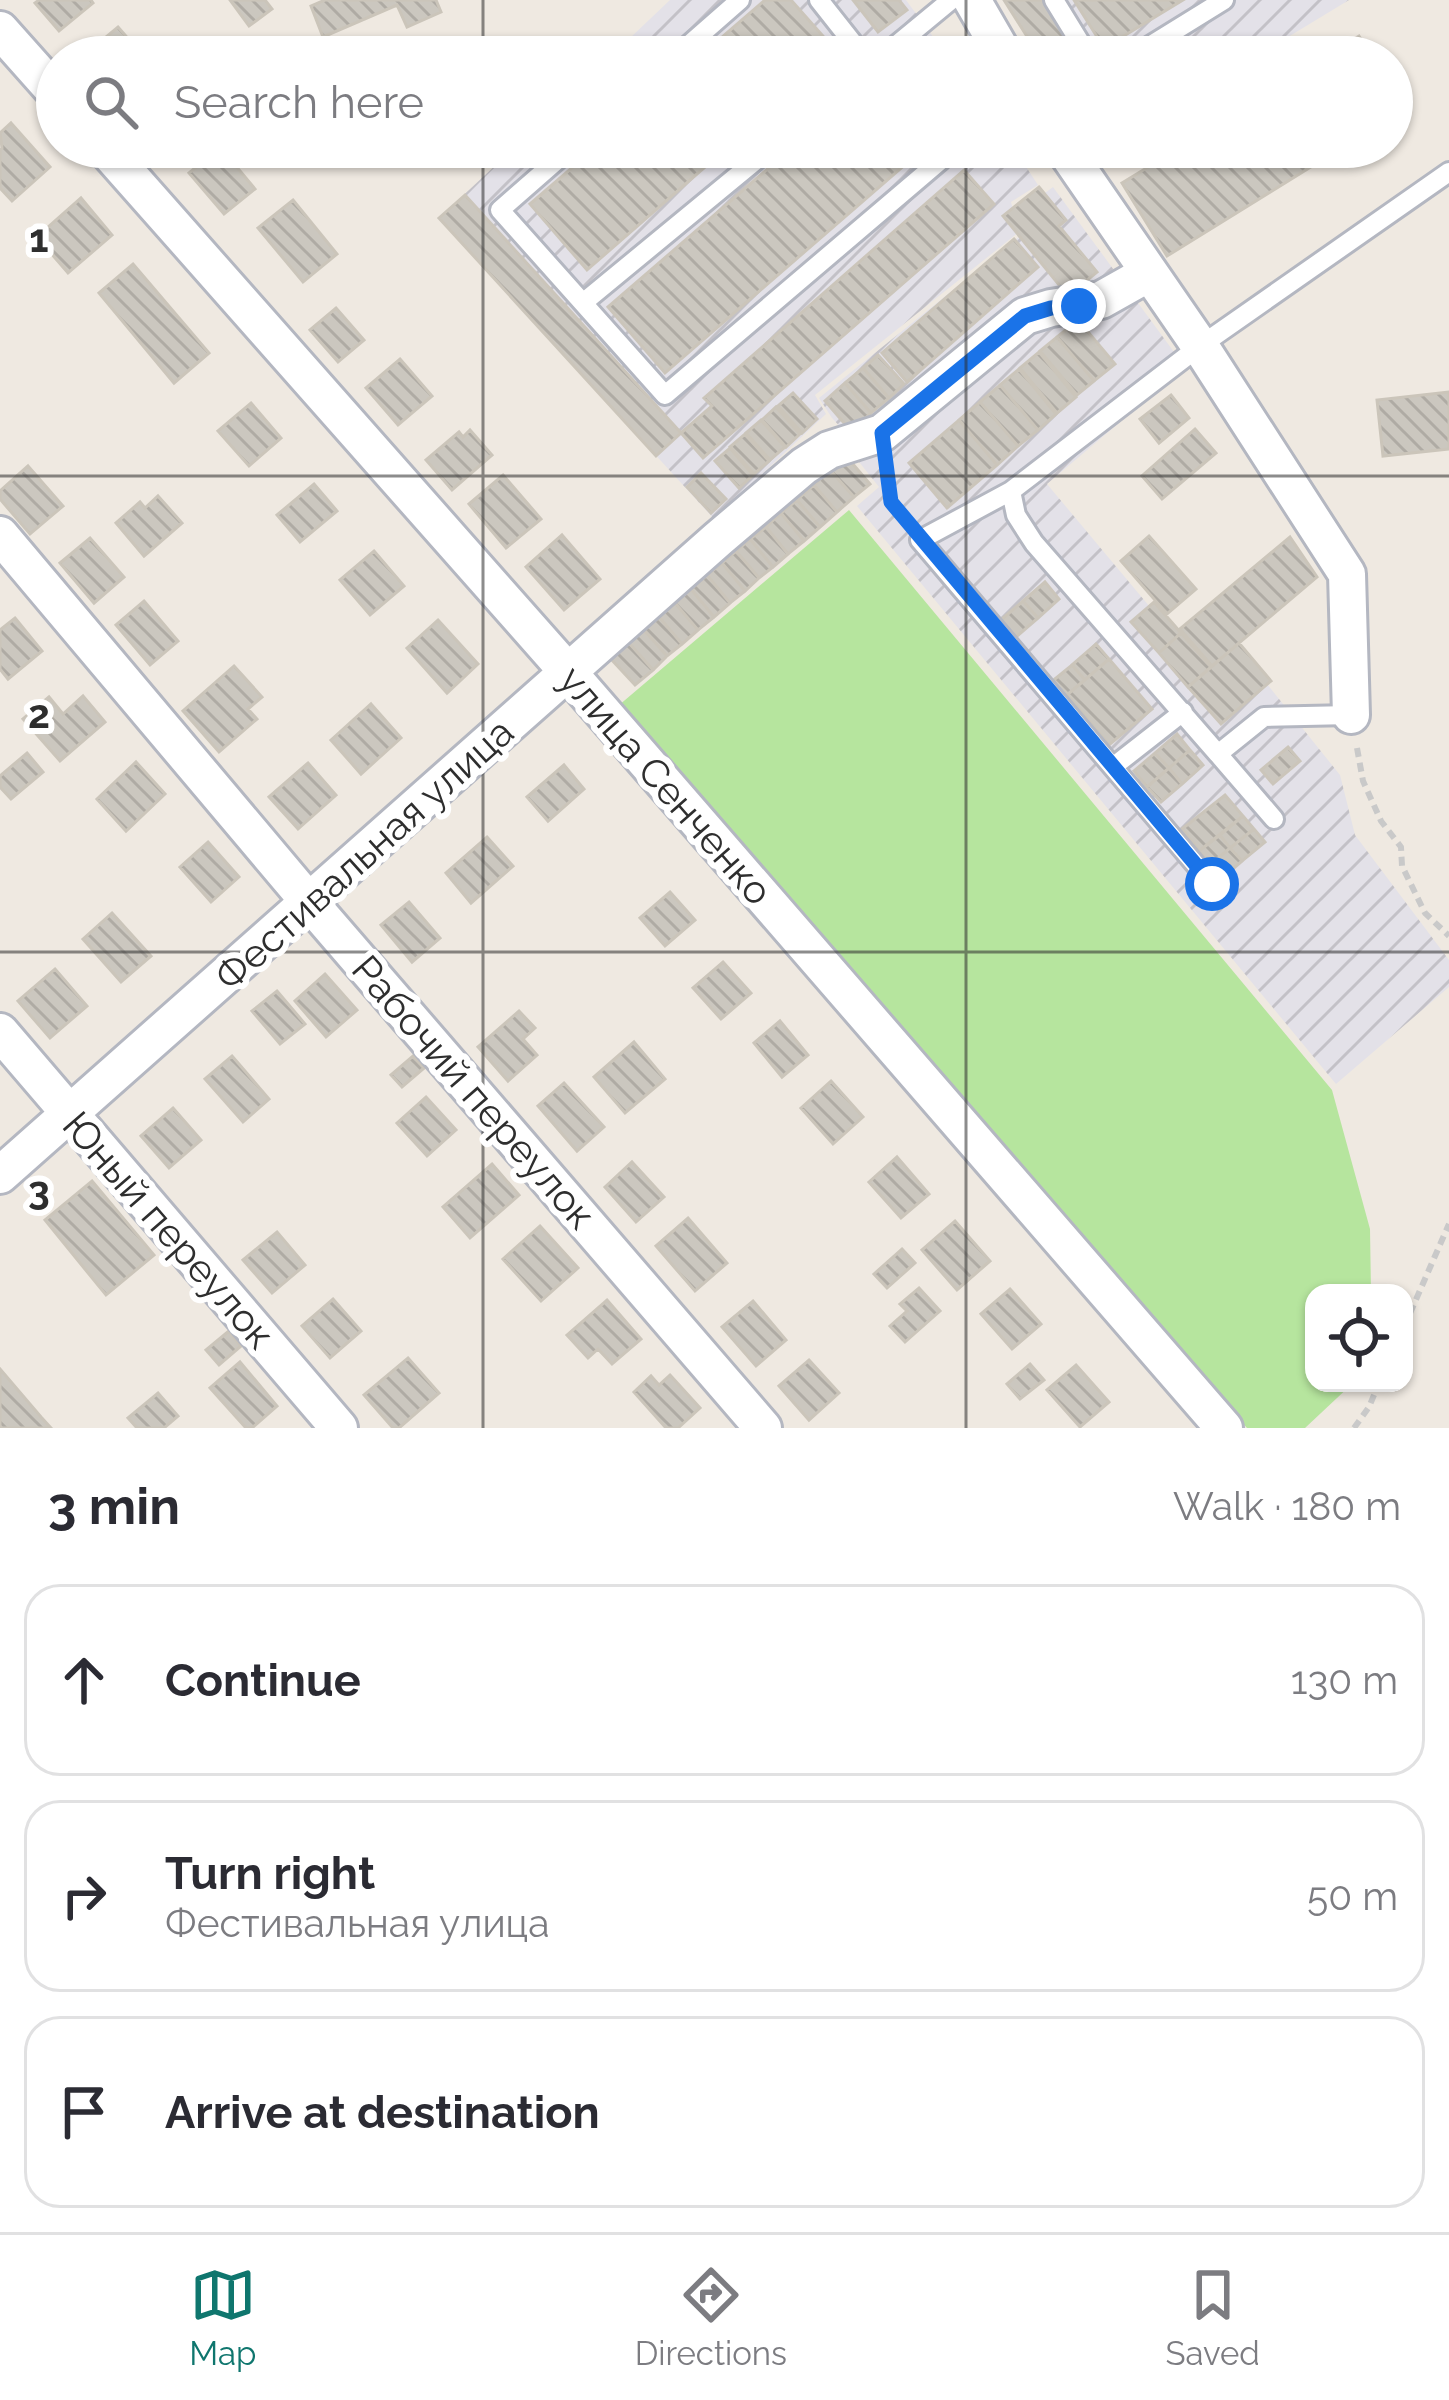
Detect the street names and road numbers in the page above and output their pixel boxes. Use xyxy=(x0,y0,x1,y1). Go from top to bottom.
street label: улица Сенченко xyxy=(550,656,782,914)
street label: Фестивальная улица xyxy=(206,708,522,1000)
street label: Рабочий переулок xyxy=(343,946,605,1238)
street label: Юный переулок xyxy=(54,1102,284,1358)

